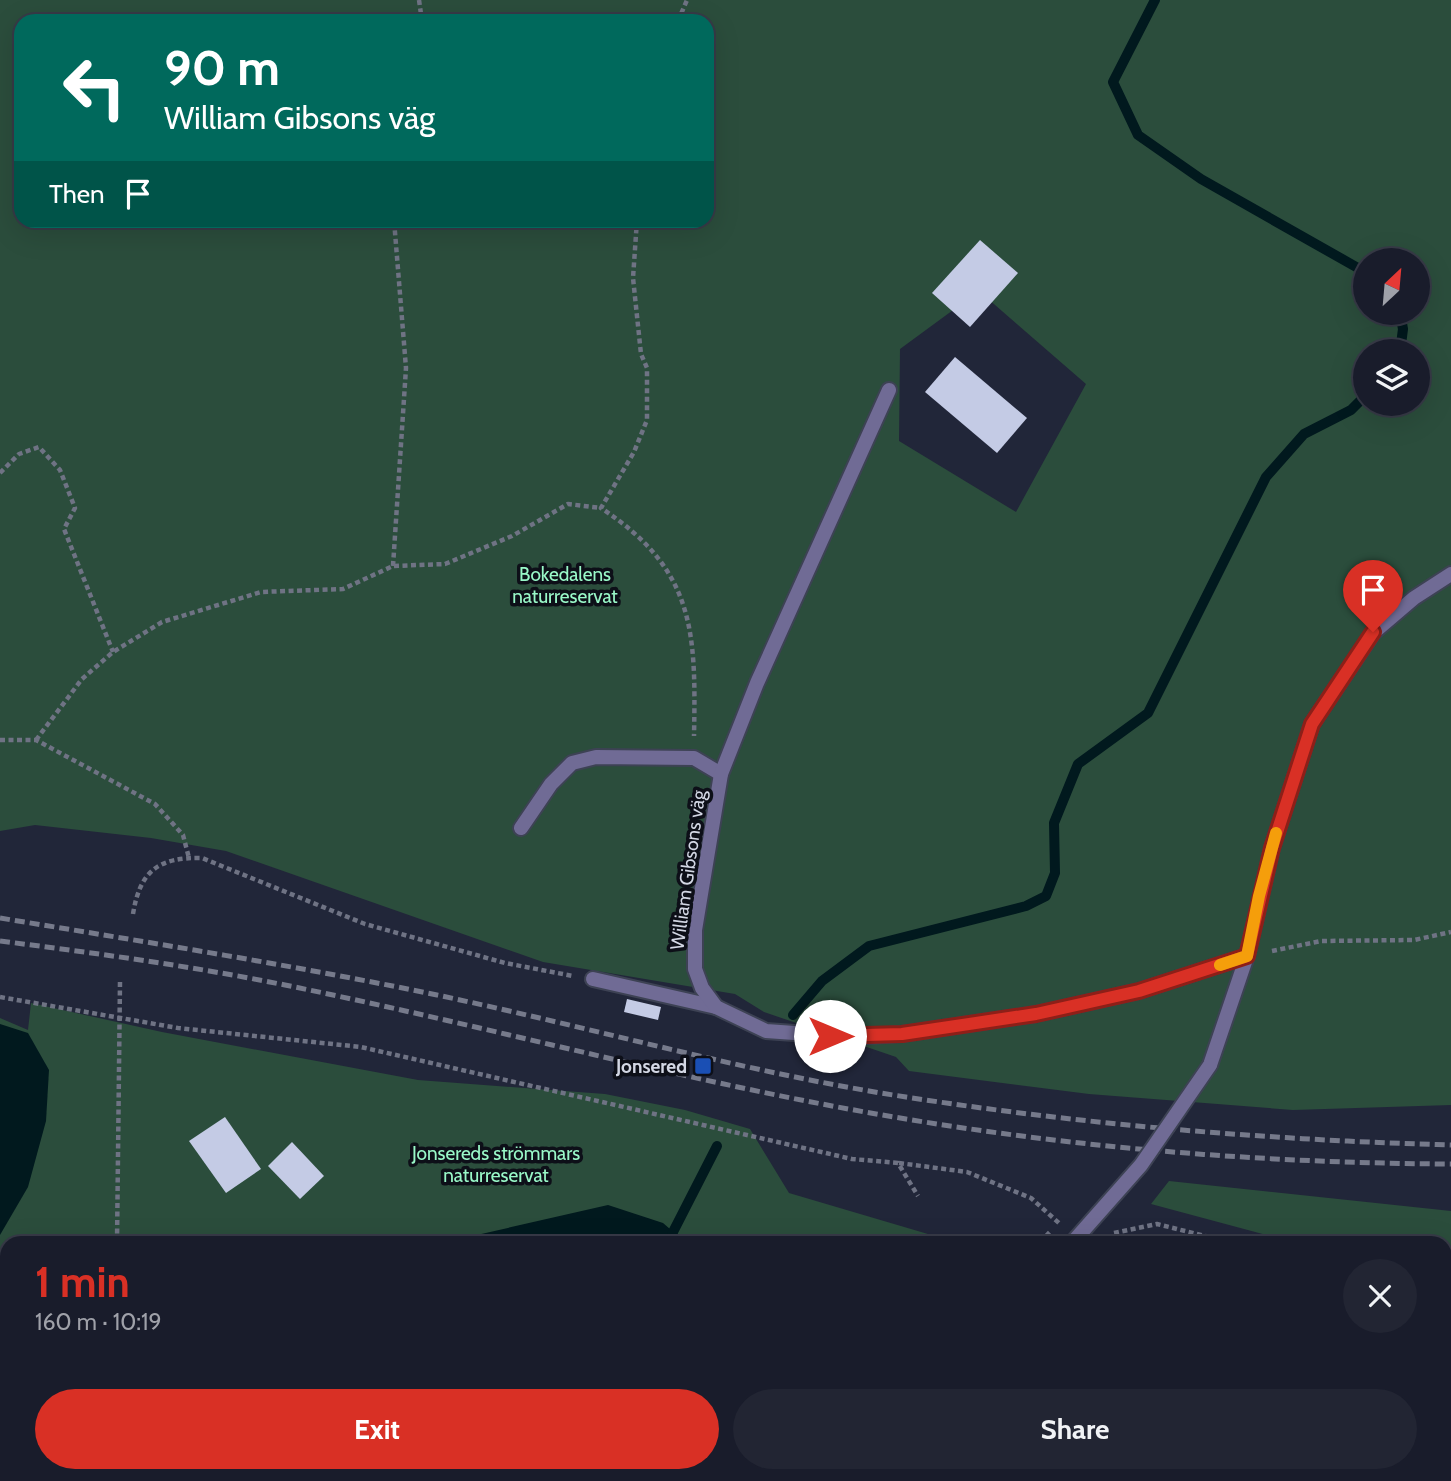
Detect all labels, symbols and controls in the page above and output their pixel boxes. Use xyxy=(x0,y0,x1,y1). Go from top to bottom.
text: 90 m xyxy=(164,38,280,97)
icon: left xyxy=(49,42,140,133)
text: William Gibsons väg xyxy=(164,98,435,137)
icon: arrive xyxy=(119,175,157,213)
text: Then xyxy=(49,178,105,210)
north arrow xyxy=(1353,248,1430,326)
map controls xyxy=(1353,248,1430,416)
button: layers xyxy=(1353,339,1430,416)
pin xyxy=(1343,560,1403,632)
park label: Bokedalens naturreservat xyxy=(512,563,618,608)
icon: arrive xyxy=(1354,571,1392,609)
street label: William Gibsons väg xyxy=(665,788,711,951)
position arrow xyxy=(793,999,867,1073)
place label: Jonsered xyxy=(615,1055,687,1078)
marker: Jonsered xyxy=(693,1056,713,1076)
park label: Jonsereds strömmars naturreservat xyxy=(411,1142,580,1187)
text: 1 min xyxy=(35,1256,130,1308)
button: close xyxy=(1343,1259,1417,1333)
text: 160 m · 10:19 xyxy=(35,1308,162,1336)
button: Exit xyxy=(35,1389,719,1469)
button: Share xyxy=(733,1389,1417,1469)

